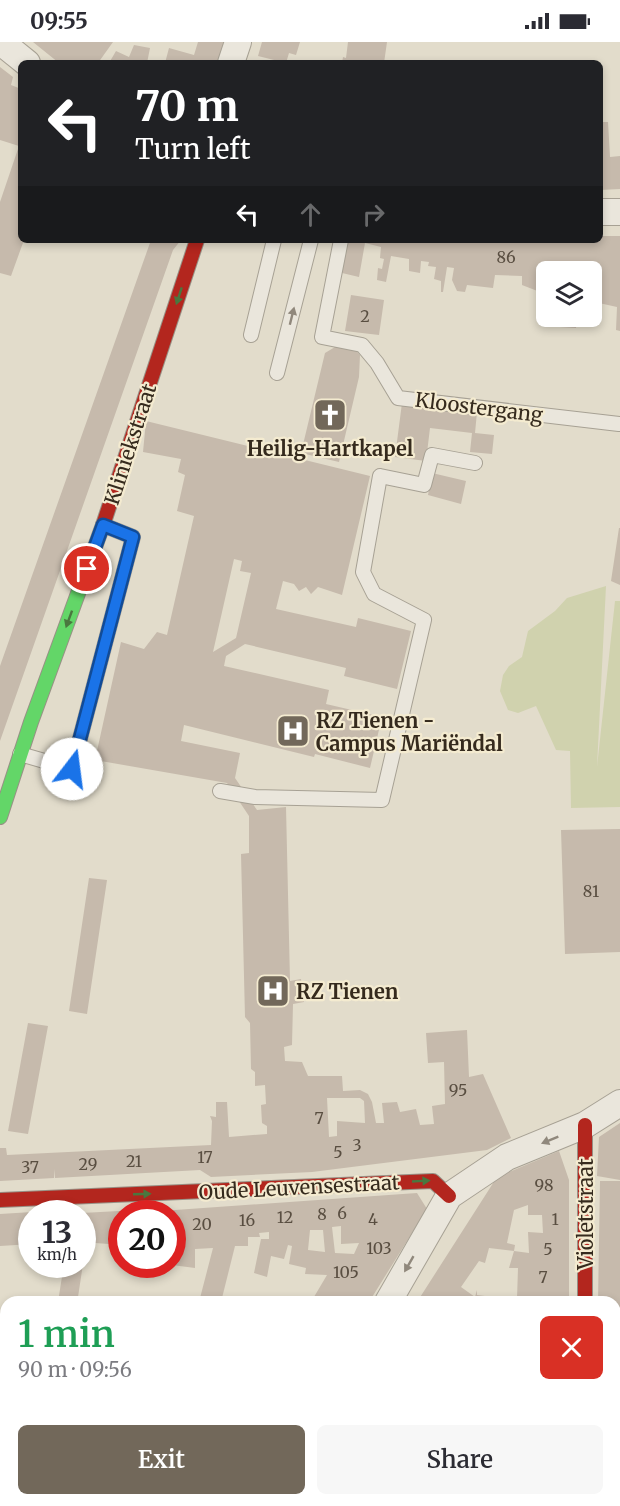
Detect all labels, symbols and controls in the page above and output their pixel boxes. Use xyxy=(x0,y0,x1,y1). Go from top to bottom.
text: 09:55 xyxy=(30,7,88,35)
text: 70 m xyxy=(135,80,239,132)
icon: left xyxy=(36,84,114,162)
text: Turn left xyxy=(135,132,250,166)
icon: left xyxy=(231,198,264,231)
icon: ahead xyxy=(294,198,327,231)
icon: right xyxy=(357,198,390,231)
house number: 86 xyxy=(496,247,516,267)
map controls xyxy=(536,261,602,327)
button: layers xyxy=(536,261,602,327)
one-way arrow xyxy=(173,287,183,305)
house number: 2 xyxy=(360,306,370,326)
one-way arrow xyxy=(287,307,297,325)
street label: Kliniekstraat xyxy=(99,380,161,508)
street label: Kloostergang xyxy=(414,387,544,427)
church icon: Heilig-Hartkapel xyxy=(312,397,348,433)
place label: Heilig-Hartkapel xyxy=(247,436,414,461)
pin xyxy=(61,543,112,594)
icon: arrive xyxy=(70,552,103,585)
one-way arrow xyxy=(63,610,73,628)
place label: RZ Tienen - Campus Mariëndal xyxy=(316,708,503,756)
hospital icon: RZ Tienen - Campus Mariëndal xyxy=(275,713,311,749)
position arrow xyxy=(40,737,104,801)
house number: 81 xyxy=(583,881,599,901)
hospital icon: RZ Tienen xyxy=(255,973,291,1009)
place label: RZ Tienen xyxy=(296,979,399,1004)
house number: 95 xyxy=(449,1080,467,1100)
house number: 7 xyxy=(314,1108,324,1128)
house number: 3 xyxy=(352,1135,362,1155)
one-way arrow xyxy=(541,1135,559,1145)
house number: 5 xyxy=(333,1142,343,1162)
house number: 17 xyxy=(197,1147,213,1167)
house number: 21 xyxy=(126,1151,142,1171)
house number: 29 xyxy=(79,1154,97,1174)
house number: 37 xyxy=(21,1157,39,1177)
street label: Violetstraat xyxy=(573,1158,598,1271)
street label: Oude Leuvensestraat xyxy=(198,1169,400,1205)
house number: 98 xyxy=(535,1175,553,1195)
one-way arrow xyxy=(412,1177,431,1186)
one-way arrow xyxy=(133,1189,152,1198)
speed limit sign: 20 xyxy=(108,1200,186,1278)
house number: 6 xyxy=(337,1203,347,1223)
house number: 8 xyxy=(317,1204,327,1224)
house number: 12 xyxy=(277,1207,293,1227)
house number: 4 xyxy=(368,1209,378,1229)
house number: 1 xyxy=(551,1209,559,1229)
house number: 16 xyxy=(239,1210,255,1230)
text: 13 xyxy=(42,1213,72,1251)
house number: 20 xyxy=(192,1214,212,1234)
house number: 103 xyxy=(366,1238,392,1258)
house number: 5 xyxy=(543,1239,553,1259)
text: km/h xyxy=(37,1245,77,1264)
one-way arrow xyxy=(404,1256,415,1272)
house number: 105 xyxy=(333,1262,359,1282)
house number: 7 xyxy=(538,1267,548,1287)
text: 1 min xyxy=(18,1312,115,1357)
button: close xyxy=(540,1316,603,1379)
text: 90 m · 09:56 xyxy=(18,1357,132,1382)
button: Exit xyxy=(18,1425,305,1494)
button: Share xyxy=(317,1425,603,1494)

